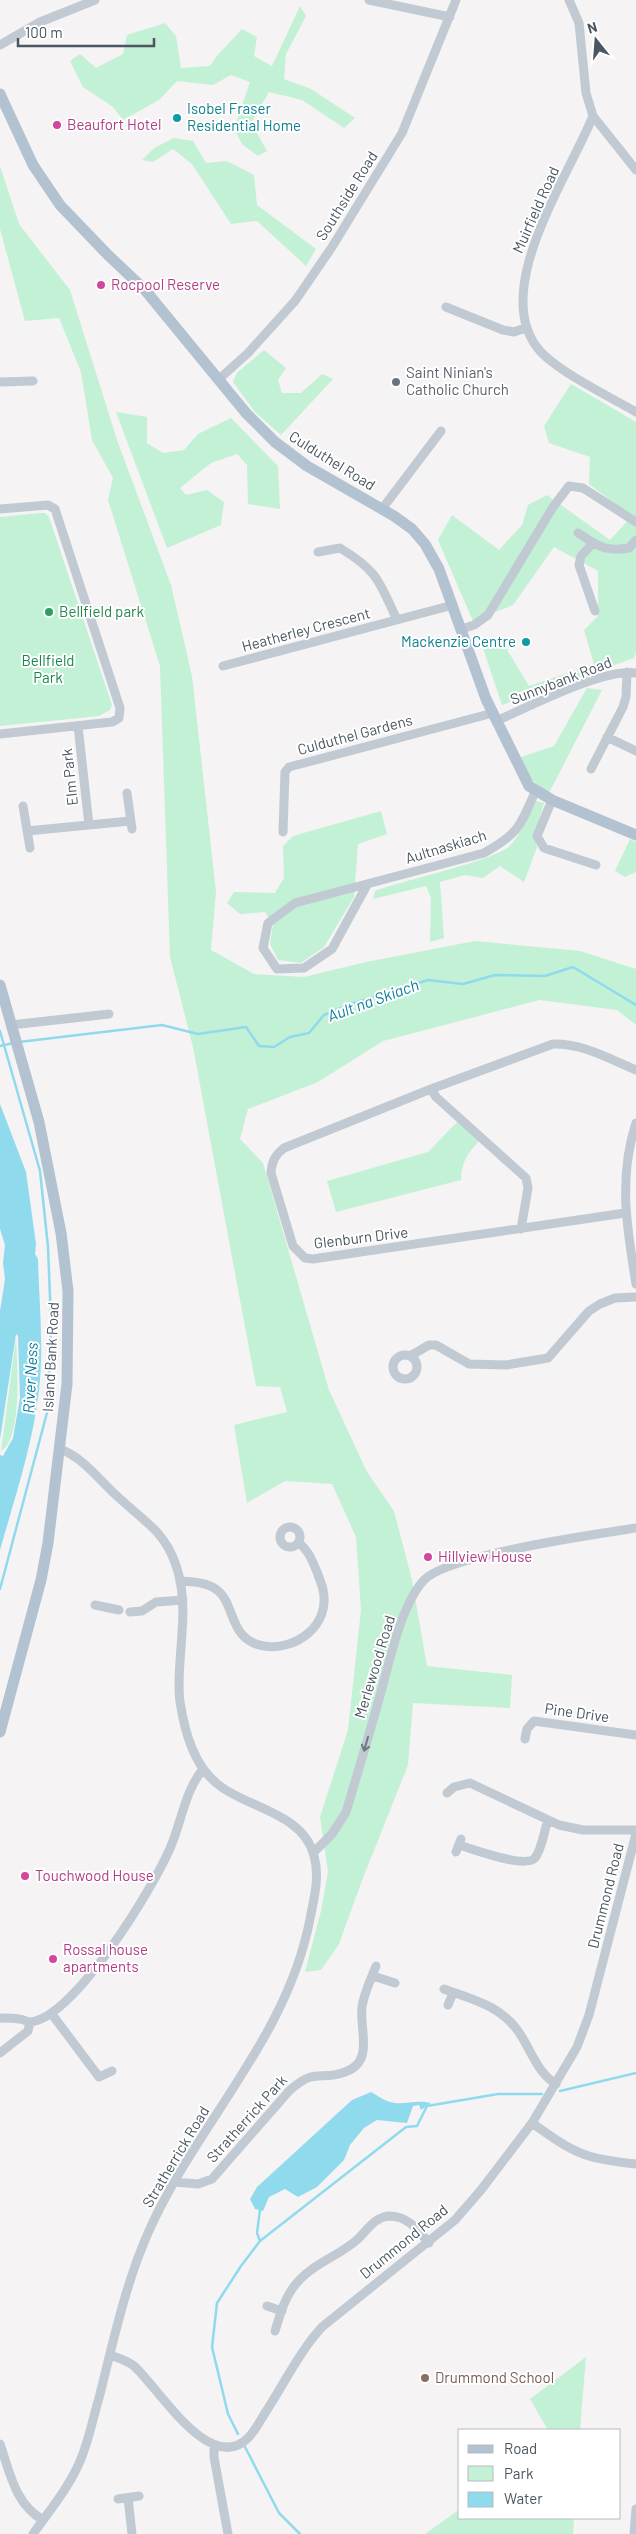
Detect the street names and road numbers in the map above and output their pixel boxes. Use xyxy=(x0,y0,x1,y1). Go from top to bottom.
street label: Southside Road xyxy=(312,147,381,243)
street label: Muirfield Road xyxy=(508,163,562,256)
street label: Culduthel Road xyxy=(286,427,379,494)
street label: Heatherley Crescent xyxy=(240,603,372,655)
street label: Sunnybank Road xyxy=(507,652,614,708)
street label: Culduthel Gardens xyxy=(295,710,414,758)
street label: Elm Park xyxy=(57,747,81,807)
street label: Aultnaskiach xyxy=(403,825,488,867)
street label: Glenburn Drive xyxy=(313,1222,409,1252)
street label: Island Bank Road xyxy=(38,1301,62,1412)
street label: Merlewood Road xyxy=(350,1613,398,1720)
street label: Pine Drive xyxy=(544,1699,611,1725)
street label: Drummond Road xyxy=(583,1841,627,1950)
street label: Stratherrick Park xyxy=(202,2071,290,2166)
street label: Stratherrick Road xyxy=(138,2103,212,2210)
street label: Drummond Road xyxy=(356,2200,451,2282)

